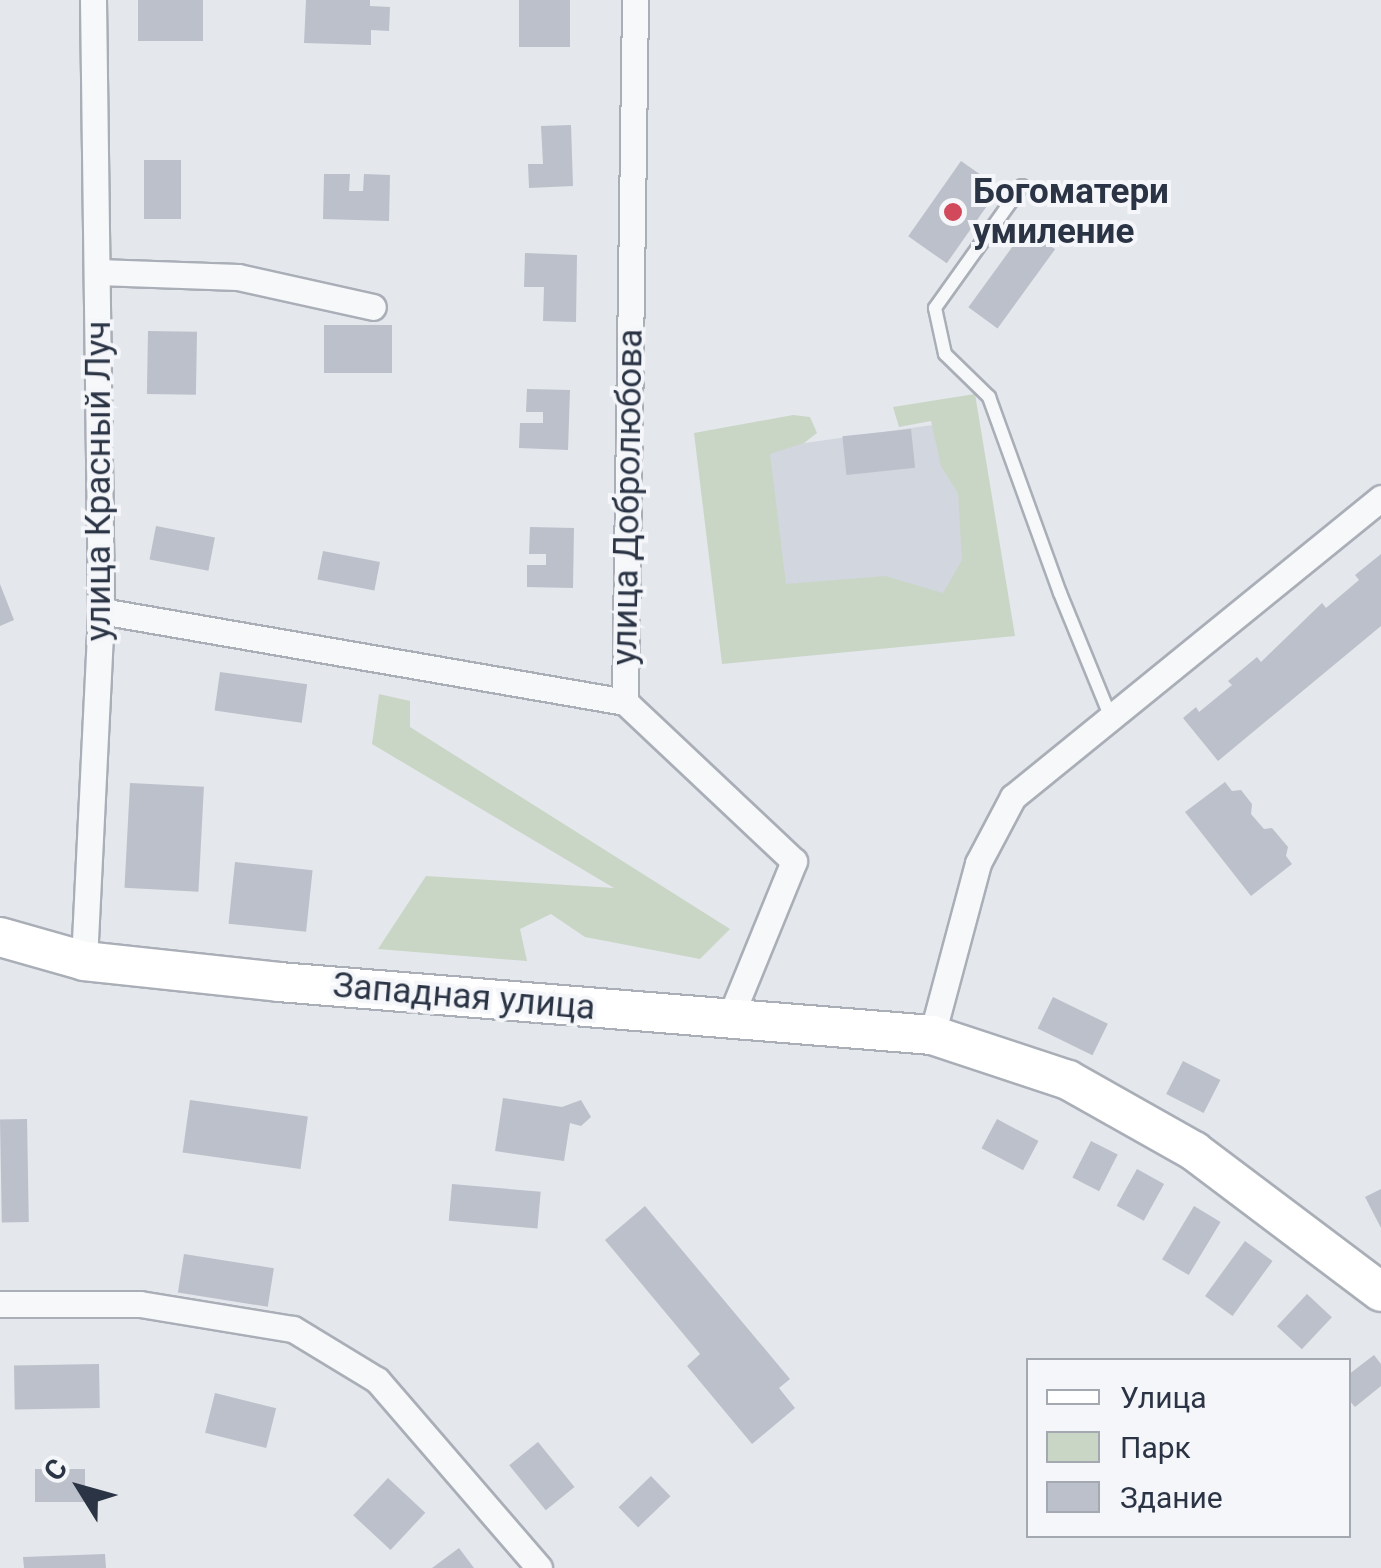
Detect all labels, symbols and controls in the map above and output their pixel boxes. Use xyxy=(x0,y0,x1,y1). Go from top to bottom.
place label: Богоматери умиление xyxy=(973,171,1169,253)
marker: Богоматери умиление xyxy=(942,201,964,223)
street label: улица Красный Луч xyxy=(78,321,120,641)
street label: улица Добролюбова xyxy=(604,328,652,666)
street label: Западная улица xyxy=(331,965,597,1029)
legend xyxy=(1026,1358,1351,1538)
text: Улица xyxy=(1120,1380,1207,1415)
text: Парк xyxy=(1120,1430,1191,1465)
north arrow xyxy=(30,1438,130,1538)
text: С xyxy=(37,1452,74,1487)
text: Здание xyxy=(1120,1480,1223,1515)

